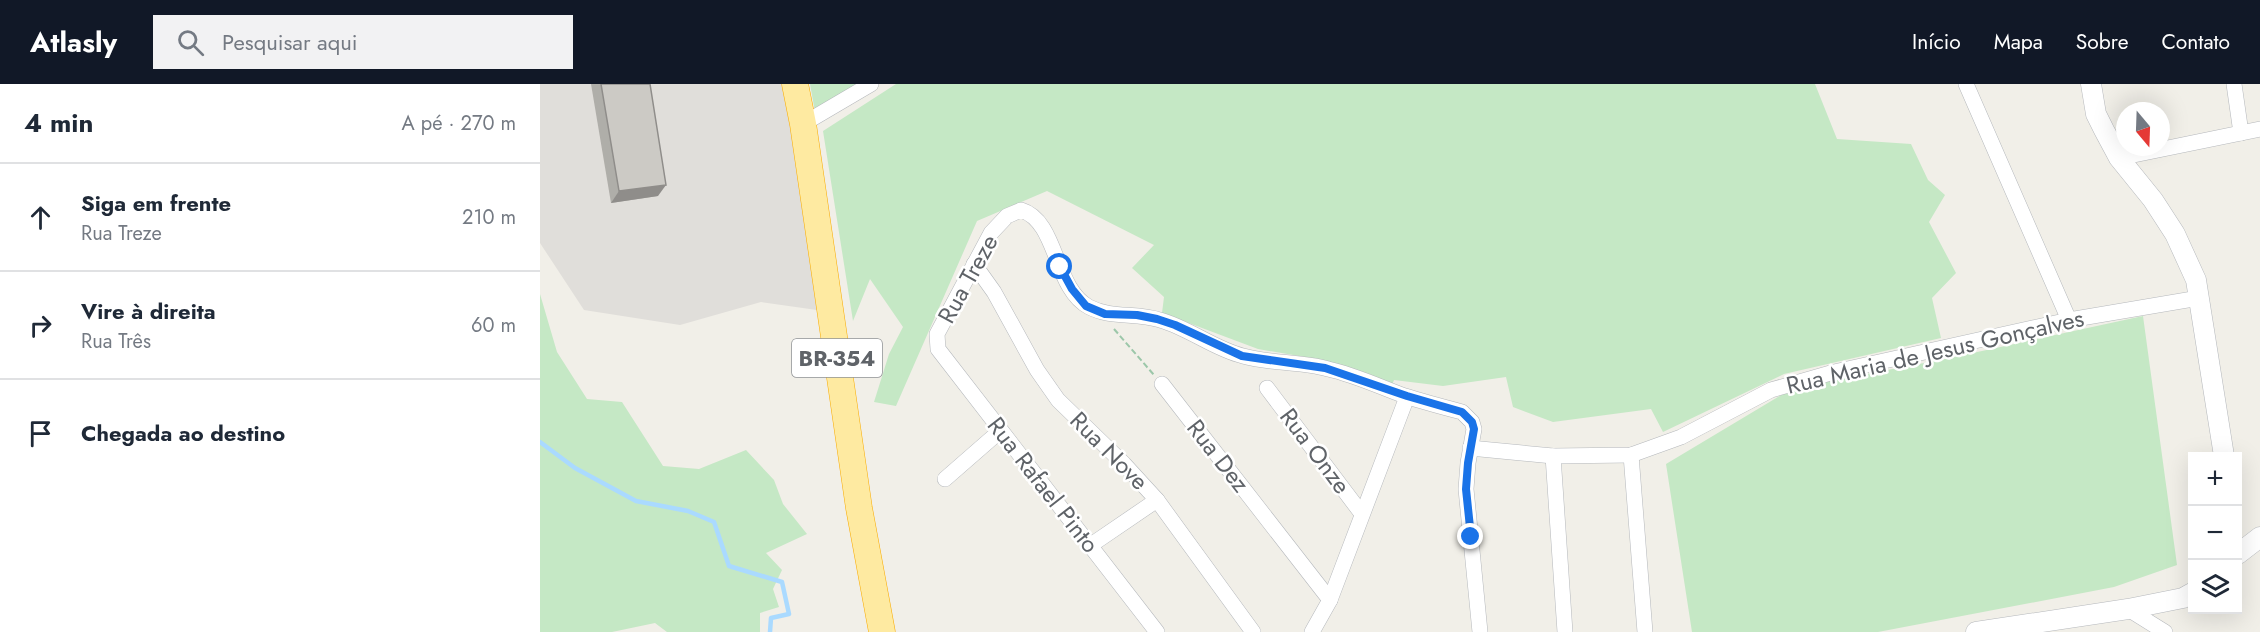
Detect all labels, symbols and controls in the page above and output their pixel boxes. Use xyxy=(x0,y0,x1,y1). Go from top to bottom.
search box xyxy=(153,15,573,69)
text: Atlasly xyxy=(30,22,117,63)
icon: search xyxy=(174,26,207,59)
text: Pesquisar aqui xyxy=(222,26,357,58)
text: Início xyxy=(1912,27,1961,57)
text: Mapa xyxy=(1994,27,2043,57)
text: Sobre xyxy=(2076,27,2128,57)
text: Contato xyxy=(2161,27,2230,57)
north arrow xyxy=(2116,102,2170,156)
text: 4 min xyxy=(24,104,93,142)
text: A pé · 270 m xyxy=(402,109,516,138)
text: Siga em frente xyxy=(81,187,231,219)
icon: ahead xyxy=(24,201,57,234)
text: 210 m xyxy=(462,203,516,232)
text: Rua Treze xyxy=(81,219,162,248)
street label: Rua Treze xyxy=(929,228,1006,330)
route start xyxy=(1046,253,1072,279)
text: Vire à direita xyxy=(81,295,216,327)
street label: Rua Maria de Jesus Gonçalves xyxy=(1783,300,2087,403)
icon: right xyxy=(24,309,57,342)
text: 60 m xyxy=(471,311,516,340)
text: Rua Três xyxy=(81,327,151,356)
road number: BR-354 xyxy=(792,339,882,377)
street label: Rua Onze xyxy=(1272,400,1359,501)
street label: Rua Nove xyxy=(1062,403,1157,498)
street label: Rua Rafael Pinto xyxy=(979,409,1108,560)
street label: Rua Dez xyxy=(1179,412,1258,500)
icon: arrive xyxy=(24,417,57,450)
text: Chegada ao destino xyxy=(81,417,285,449)
map controls xyxy=(2188,452,2242,614)
button: + xyxy=(2188,452,2242,506)
button: − xyxy=(2188,506,2242,560)
route end xyxy=(1457,523,1483,549)
button: layers xyxy=(2188,560,2242,614)

